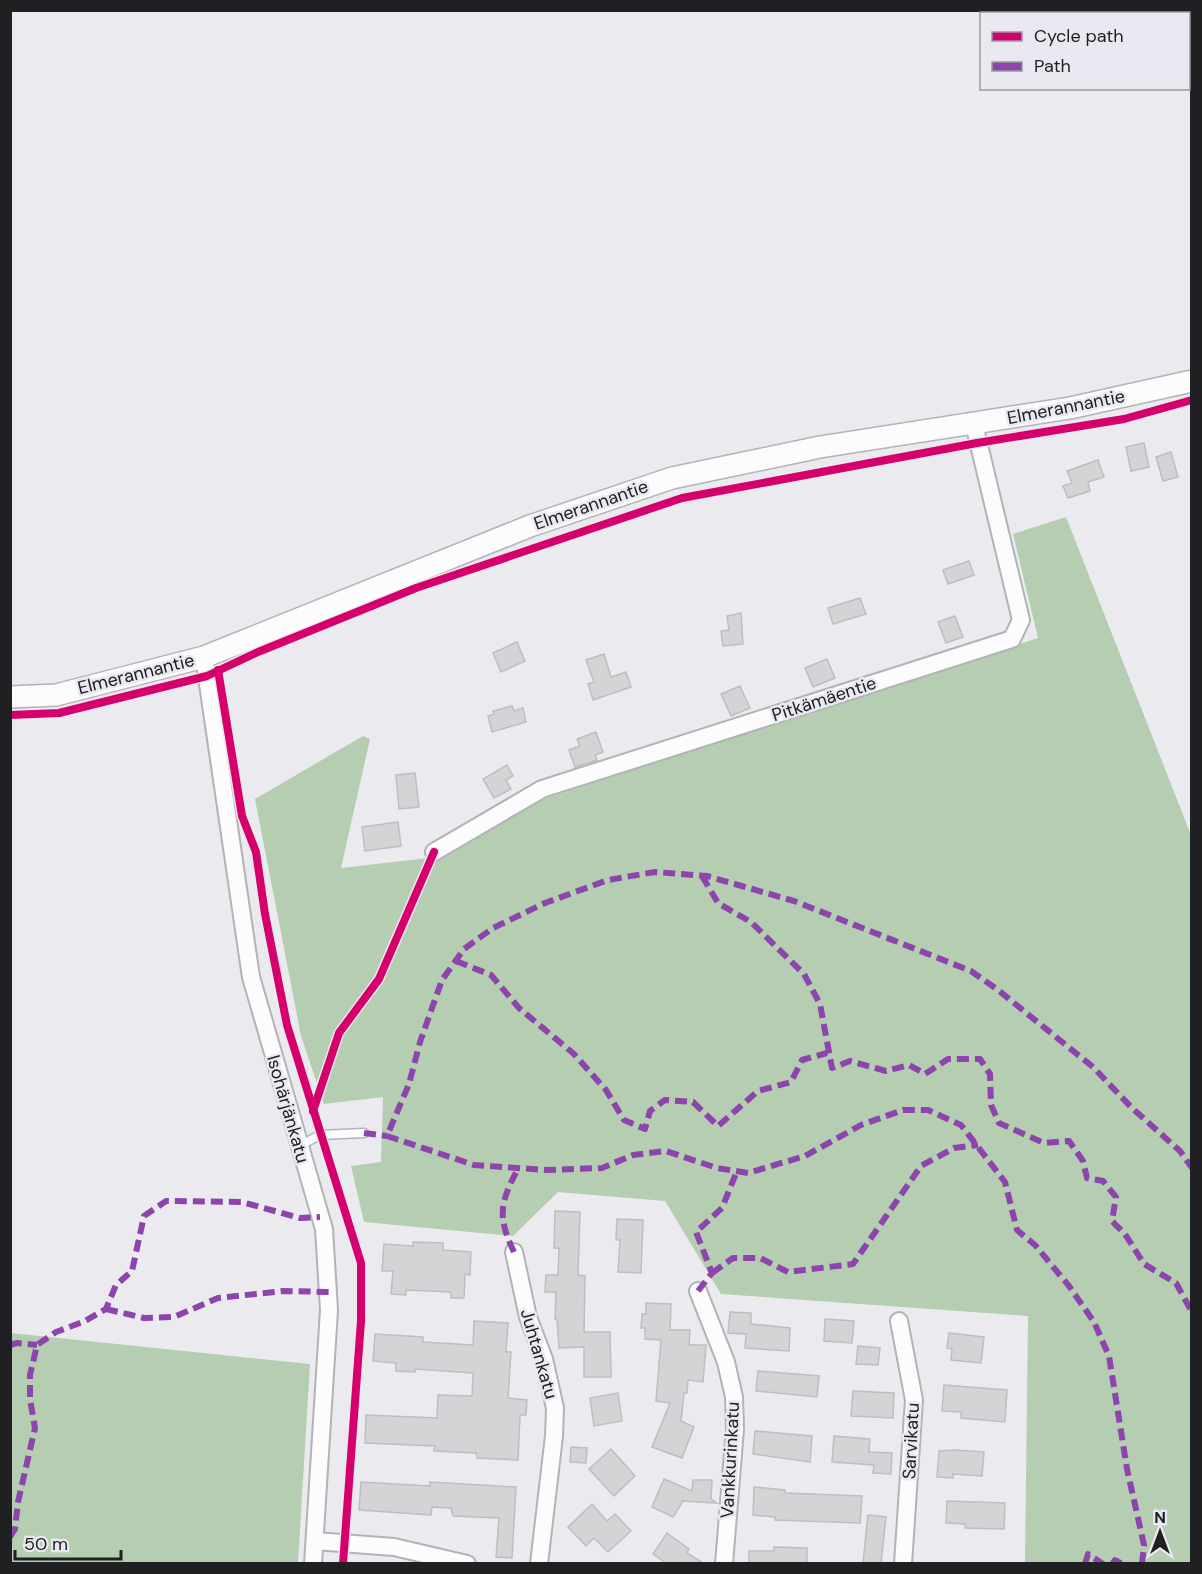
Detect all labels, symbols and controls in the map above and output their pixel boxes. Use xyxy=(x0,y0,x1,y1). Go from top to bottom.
legend xyxy=(980,12,1190,90)
text: Cycle path xyxy=(1034,24,1124,48)
text: Path xyxy=(1034,54,1071,78)
street label: Elmerannantie xyxy=(1005,384,1127,430)
street label: Elmerannantie xyxy=(531,474,651,536)
street label: Elmerannantie xyxy=(75,648,197,700)
street label: Pitkämäentie xyxy=(769,671,879,727)
street label: Isohärjänkatu xyxy=(261,1052,315,1166)
street label: Juhtankatu xyxy=(515,1306,563,1402)
street label: Vankkurinkatu xyxy=(715,1401,745,1519)
street label: Sarvikatu xyxy=(897,1402,925,1480)
north arrow xyxy=(1130,1502,1190,1562)
text: N xyxy=(1154,1507,1166,1528)
scale bar xyxy=(15,1523,122,1561)
text: 50 m xyxy=(24,1532,68,1556)

